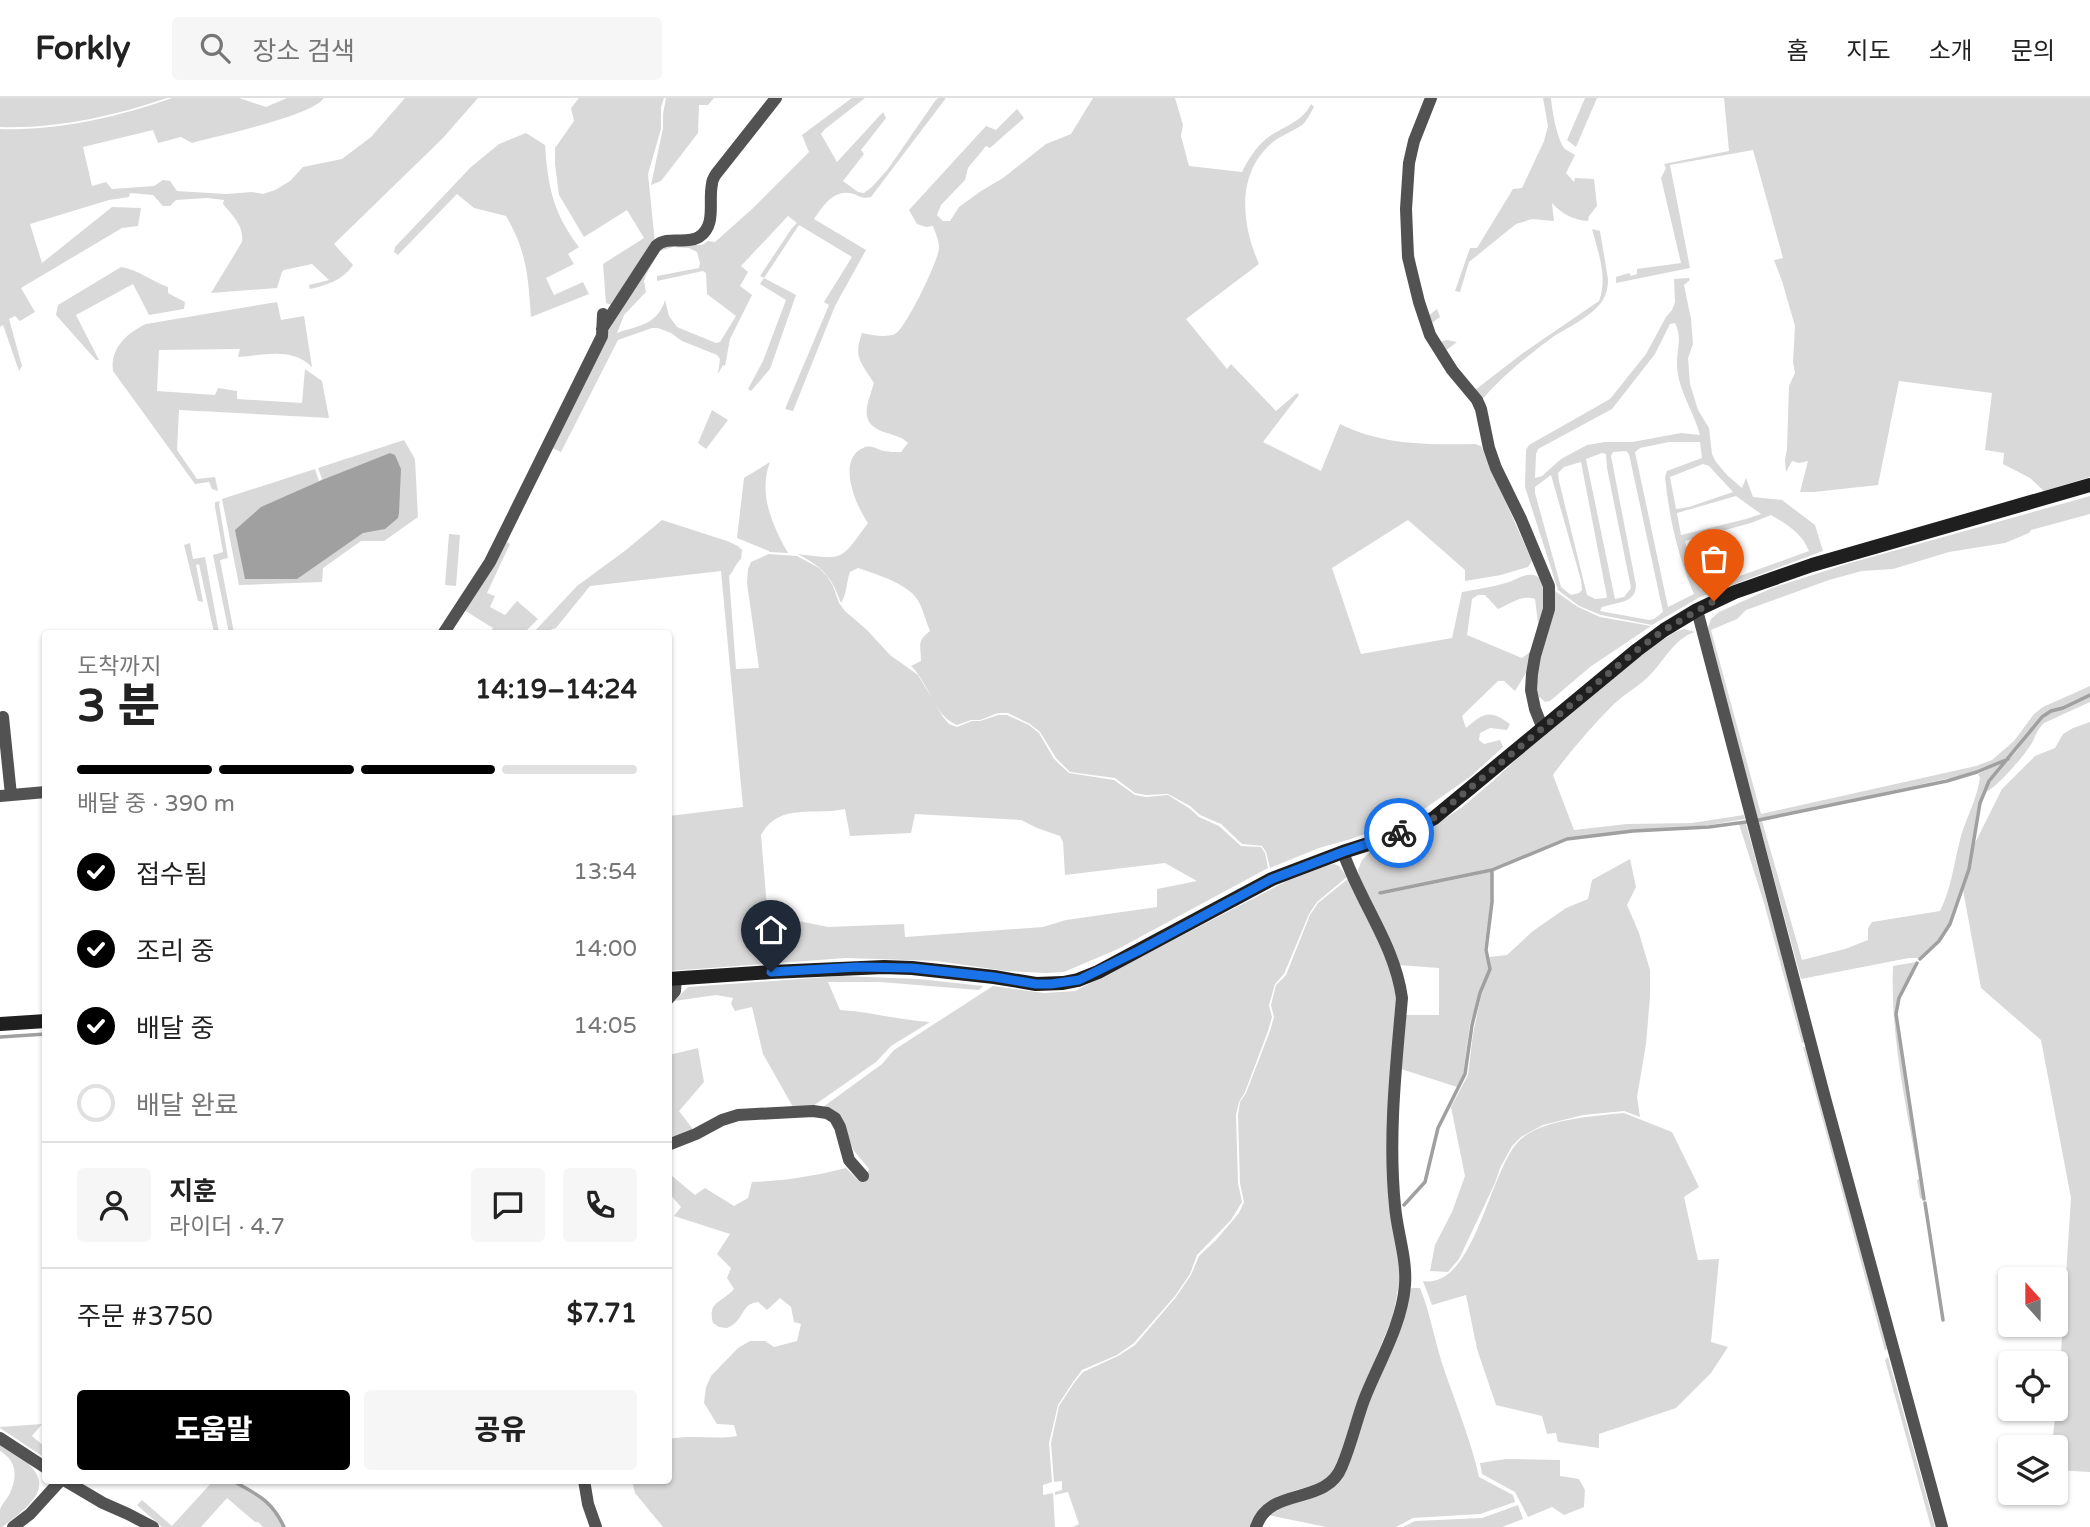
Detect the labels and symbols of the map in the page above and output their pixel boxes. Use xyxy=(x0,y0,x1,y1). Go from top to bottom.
pin xyxy=(1684,529,1744,601)
courier xyxy=(1364,798,1434,868)
pin xyxy=(741,900,801,972)
north arrow xyxy=(1998,1267,2068,1337)

